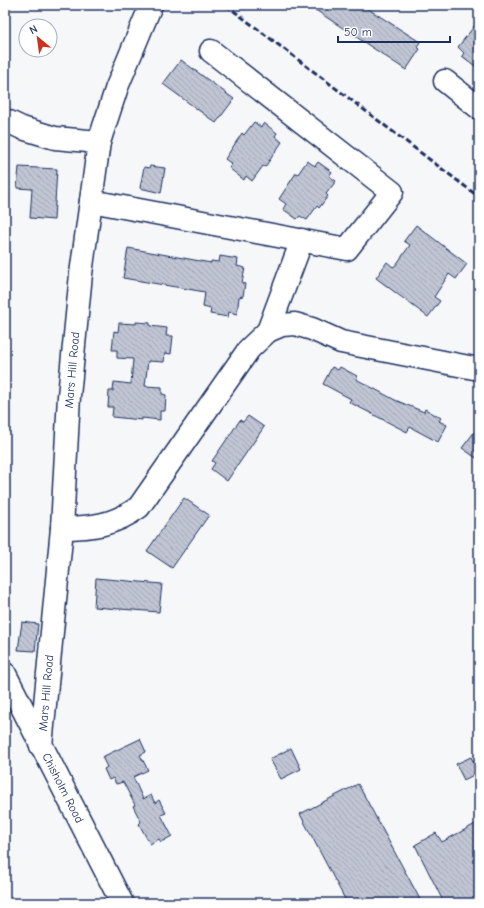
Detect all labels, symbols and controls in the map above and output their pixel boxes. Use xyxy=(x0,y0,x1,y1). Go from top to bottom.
north arrow xyxy=(18,18,58,58)
scale bar xyxy=(338,18,450,44)
text: N xyxy=(27,22,40,37)
text: 50 m xyxy=(344,25,372,39)
street label: Mars Hill Road xyxy=(62,331,82,409)
street label: Mars Hill Road xyxy=(36,654,56,732)
street label: Chisholm Road xyxy=(39,751,87,825)

